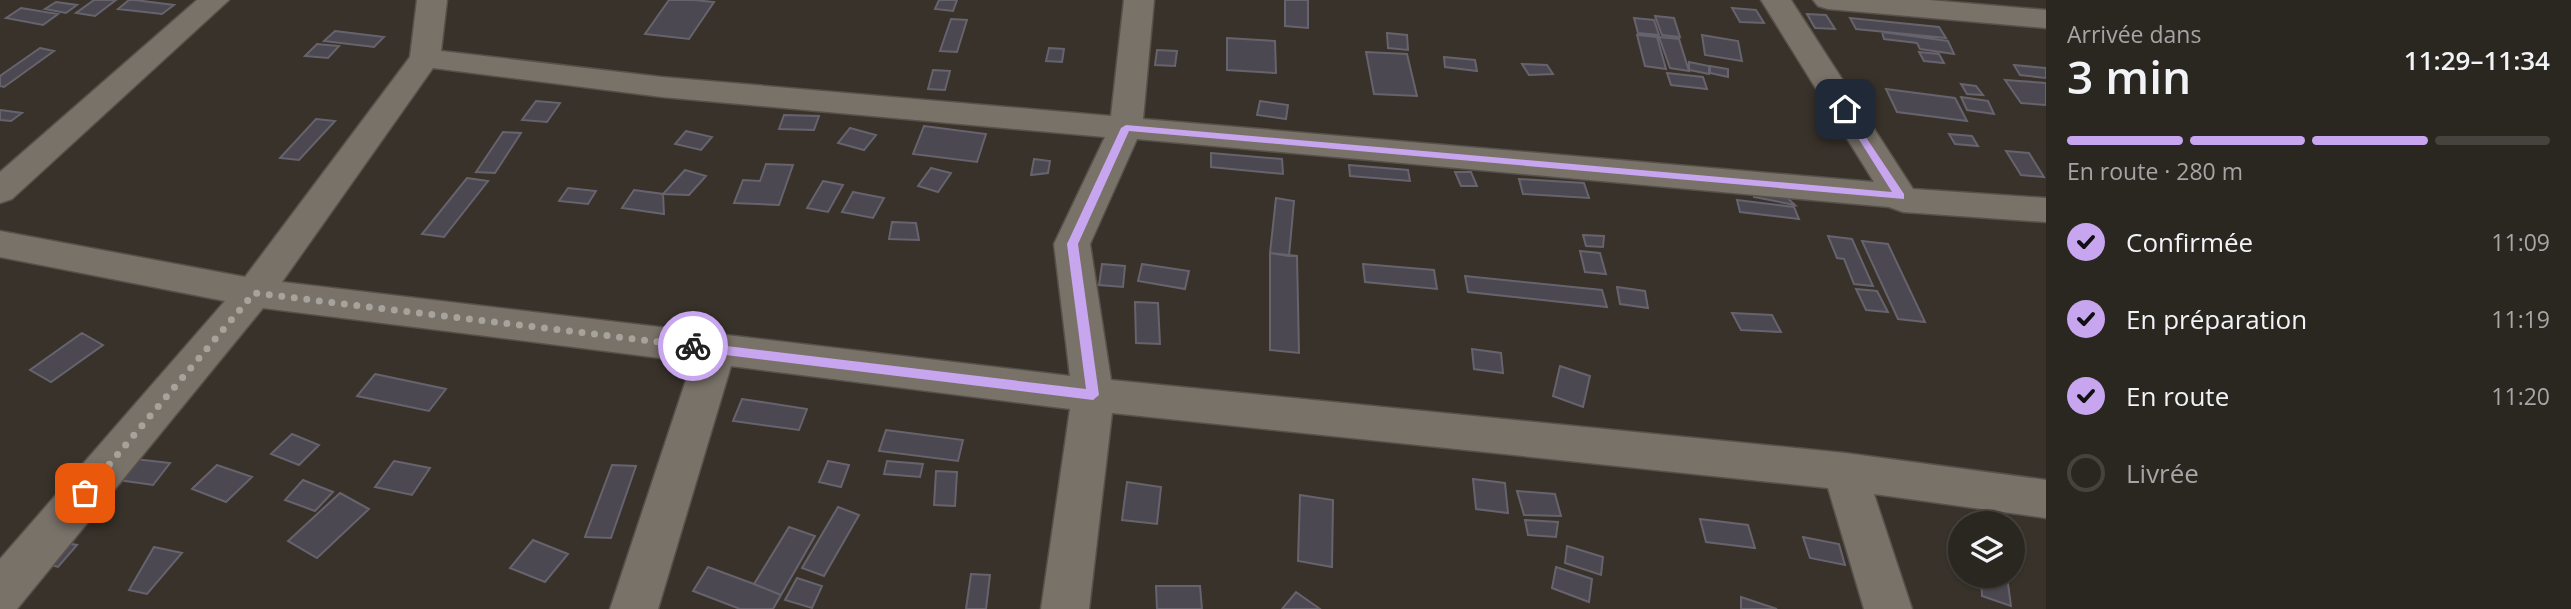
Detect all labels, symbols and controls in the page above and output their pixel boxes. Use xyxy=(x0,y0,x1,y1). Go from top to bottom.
text: Arrivée dans xyxy=(2067,18,2201,50)
text: 11:29–11:34 xyxy=(2404,42,2550,78)
text: 3 min xyxy=(2067,45,2191,107)
pin xyxy=(1815,79,1875,139)
icon: home xyxy=(1826,90,1864,128)
text: En route · 280 m xyxy=(2067,155,2243,187)
icon: check xyxy=(2067,223,2105,261)
text: Confirmée xyxy=(2126,224,2253,260)
text: 11:09 xyxy=(2491,226,2550,258)
icon: check xyxy=(2067,300,2105,338)
text: En préparation xyxy=(2126,301,2307,337)
text: 11:19 xyxy=(2491,303,2550,335)
courier xyxy=(658,311,728,381)
icon: bike xyxy=(674,327,712,365)
icon: check xyxy=(2067,377,2105,415)
text: En route xyxy=(2126,378,2229,414)
text: 11:20 xyxy=(2491,380,2550,412)
text: Livrée xyxy=(2126,455,2199,491)
pin xyxy=(55,463,115,523)
icon: bag xyxy=(66,474,104,512)
map controls xyxy=(1948,511,2025,588)
button: layers xyxy=(1948,511,2025,588)

